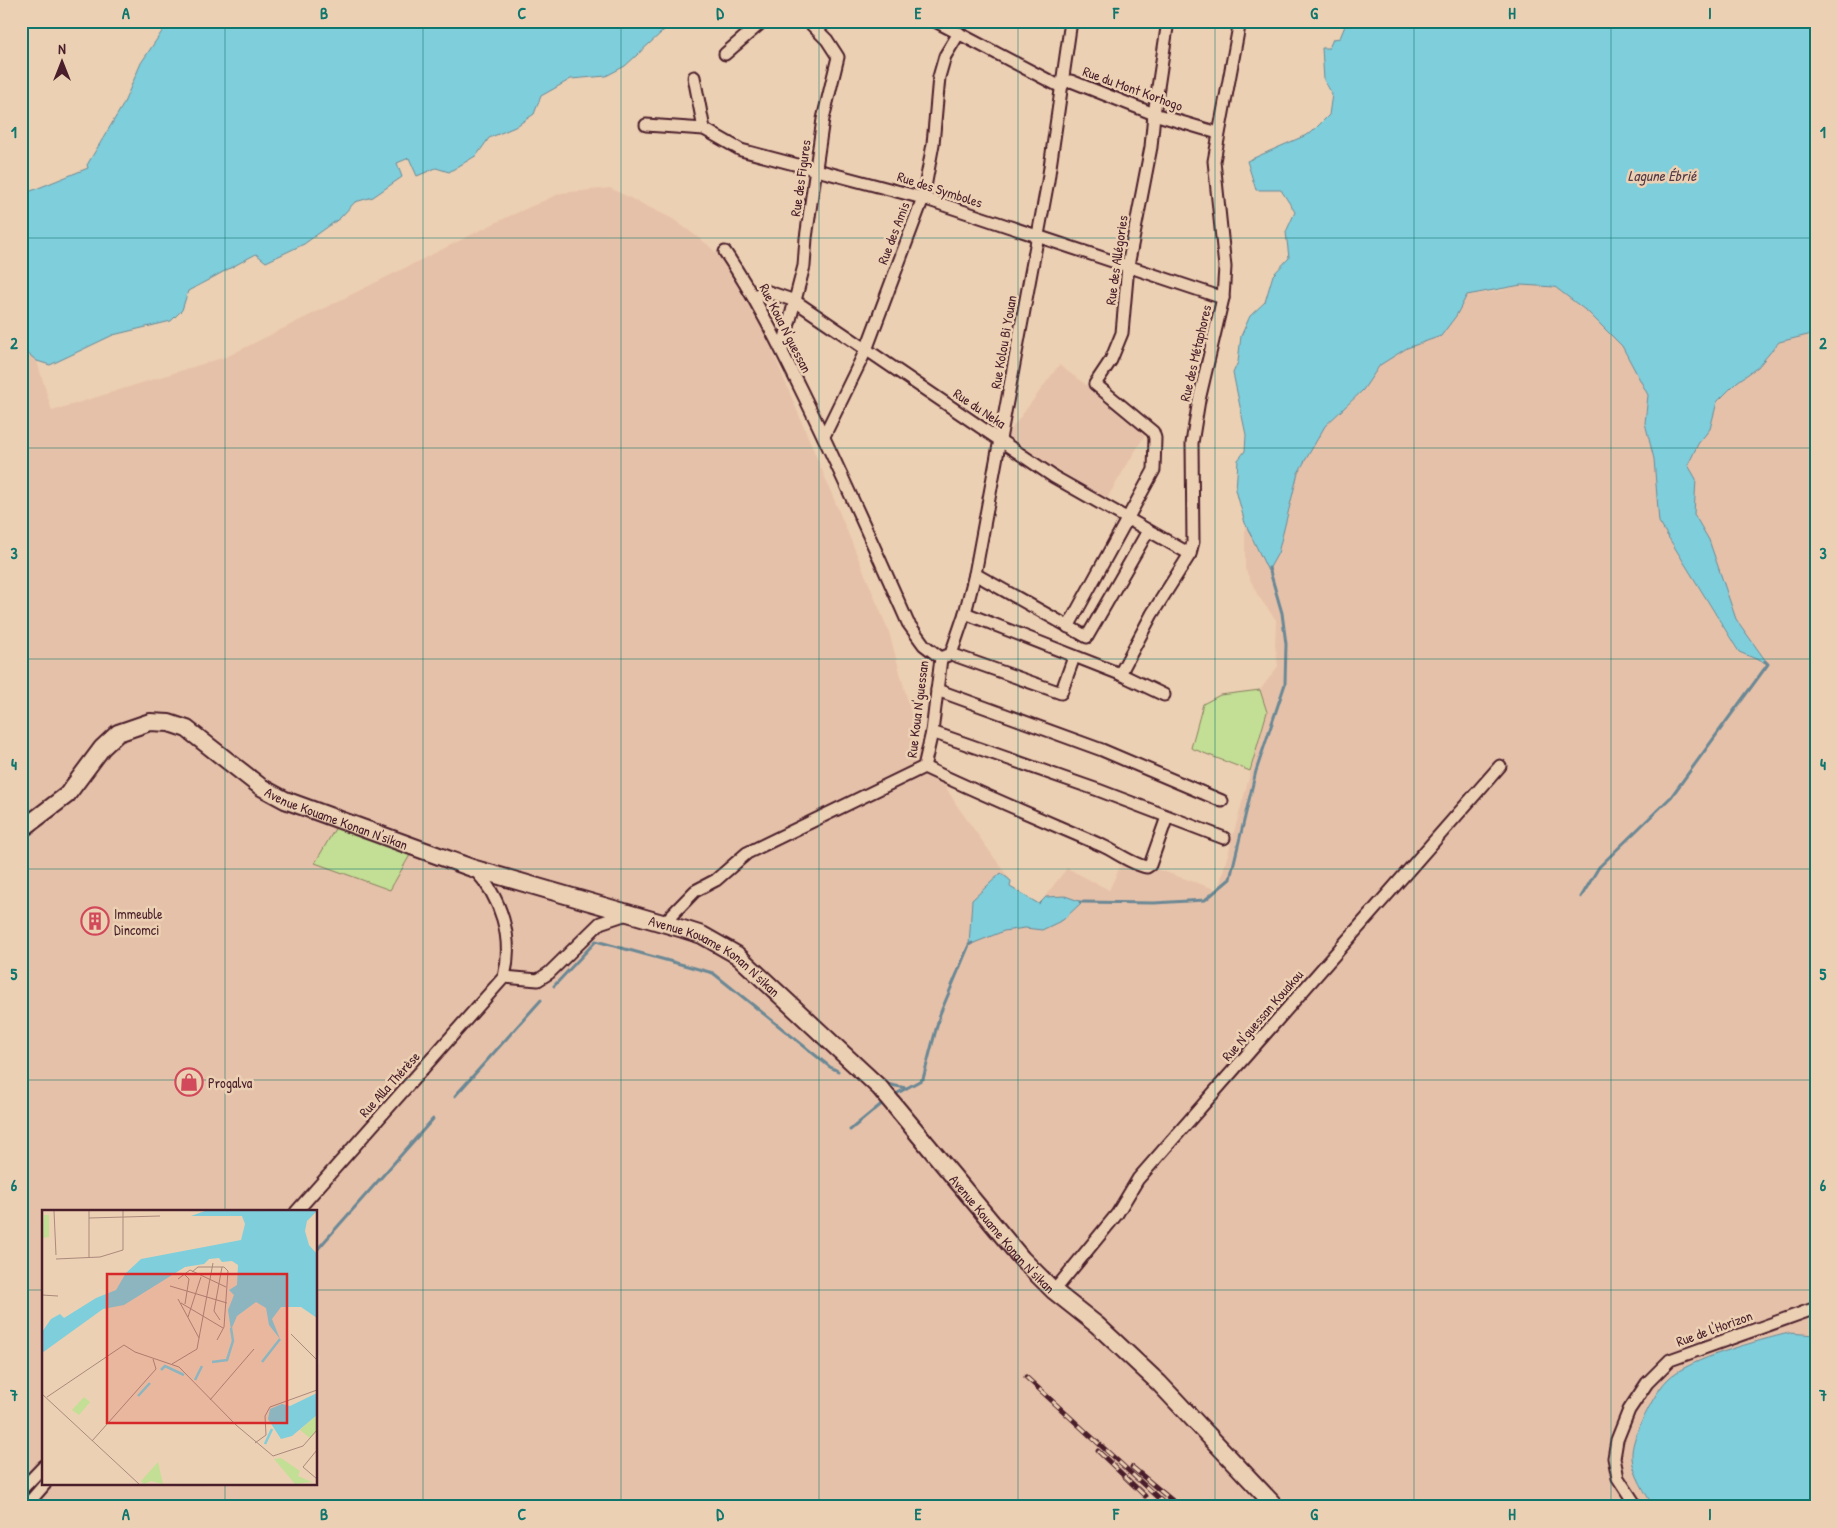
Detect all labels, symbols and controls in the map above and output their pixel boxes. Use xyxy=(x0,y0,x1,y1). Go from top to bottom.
text: A xyxy=(122,2,130,24)
text: B xyxy=(320,2,328,24)
text: C xyxy=(518,2,527,24)
text: D xyxy=(716,2,724,24)
text: E xyxy=(914,2,922,24)
text: F xyxy=(1112,2,1120,24)
text: G xyxy=(1310,2,1318,24)
text: H xyxy=(1508,2,1516,24)
text: I xyxy=(1708,2,1712,24)
north arrow xyxy=(38,38,88,88)
text: N xyxy=(58,39,66,58)
street label: Rue du Mont Korhogo xyxy=(1080,61,1186,116)
text: 1 xyxy=(11,121,17,143)
text: 1 xyxy=(1820,121,1826,143)
street label: Rue des Figures xyxy=(785,139,816,218)
water label: Lagune Ébrié xyxy=(1628,165,1697,186)
street label: Rue des Symboles xyxy=(895,166,985,213)
street label: Rue des Amis xyxy=(872,199,914,267)
street label: Rue des Allégories xyxy=(1100,214,1133,306)
street label: Rue Koua N'guessan xyxy=(754,280,817,376)
street label: Rue Kolou Bi Youan xyxy=(985,294,1021,390)
street label: Rue des Métaphores xyxy=(1175,303,1216,403)
text: 2 xyxy=(10,332,18,354)
text: 2 xyxy=(1819,332,1827,354)
street label: Rue du Neka xyxy=(950,384,1010,433)
text: 3 xyxy=(10,542,18,564)
text: 3 xyxy=(1819,542,1827,564)
street label: Rue Koua N'guessan xyxy=(902,659,933,759)
text: 4 xyxy=(11,753,17,775)
text: 4 xyxy=(1820,753,1826,775)
street label: Avenue Kouame Konan N'sikan xyxy=(262,782,411,853)
place label: Immeuble Dincomci xyxy=(114,904,163,939)
building icon: Immeuble Dincomci xyxy=(80,906,110,936)
street label: Avenue Kouame Konan N'sikan xyxy=(647,910,785,1000)
text: 5 xyxy=(11,963,18,985)
text: 5 xyxy=(1820,963,1827,985)
street label: Rue N'guessan Kouakou xyxy=(1217,965,1308,1065)
street label: Rue Alla Thérèse xyxy=(354,1047,424,1121)
shop icon: Progalva xyxy=(174,1067,204,1097)
place label: Progalva xyxy=(208,1073,253,1093)
street label: Avenue Kouame Konan N'sikan xyxy=(946,1170,1060,1297)
text: 6 xyxy=(11,1174,18,1196)
text: 6 xyxy=(1820,1174,1827,1196)
inset map xyxy=(42,1210,318,1486)
street label: Rue de l'Horizon xyxy=(1673,1305,1755,1351)
text: 7 xyxy=(9,1384,18,1406)
text: 7 xyxy=(1818,1384,1827,1406)
text: A xyxy=(122,1503,130,1525)
text: B xyxy=(320,1503,328,1525)
text: C xyxy=(518,1503,527,1525)
text: D xyxy=(716,1503,724,1525)
text: E xyxy=(914,1503,922,1525)
text: F xyxy=(1112,1503,1120,1525)
text: G xyxy=(1310,1503,1318,1525)
text: H xyxy=(1508,1503,1516,1525)
text: I xyxy=(1708,1503,1712,1525)

